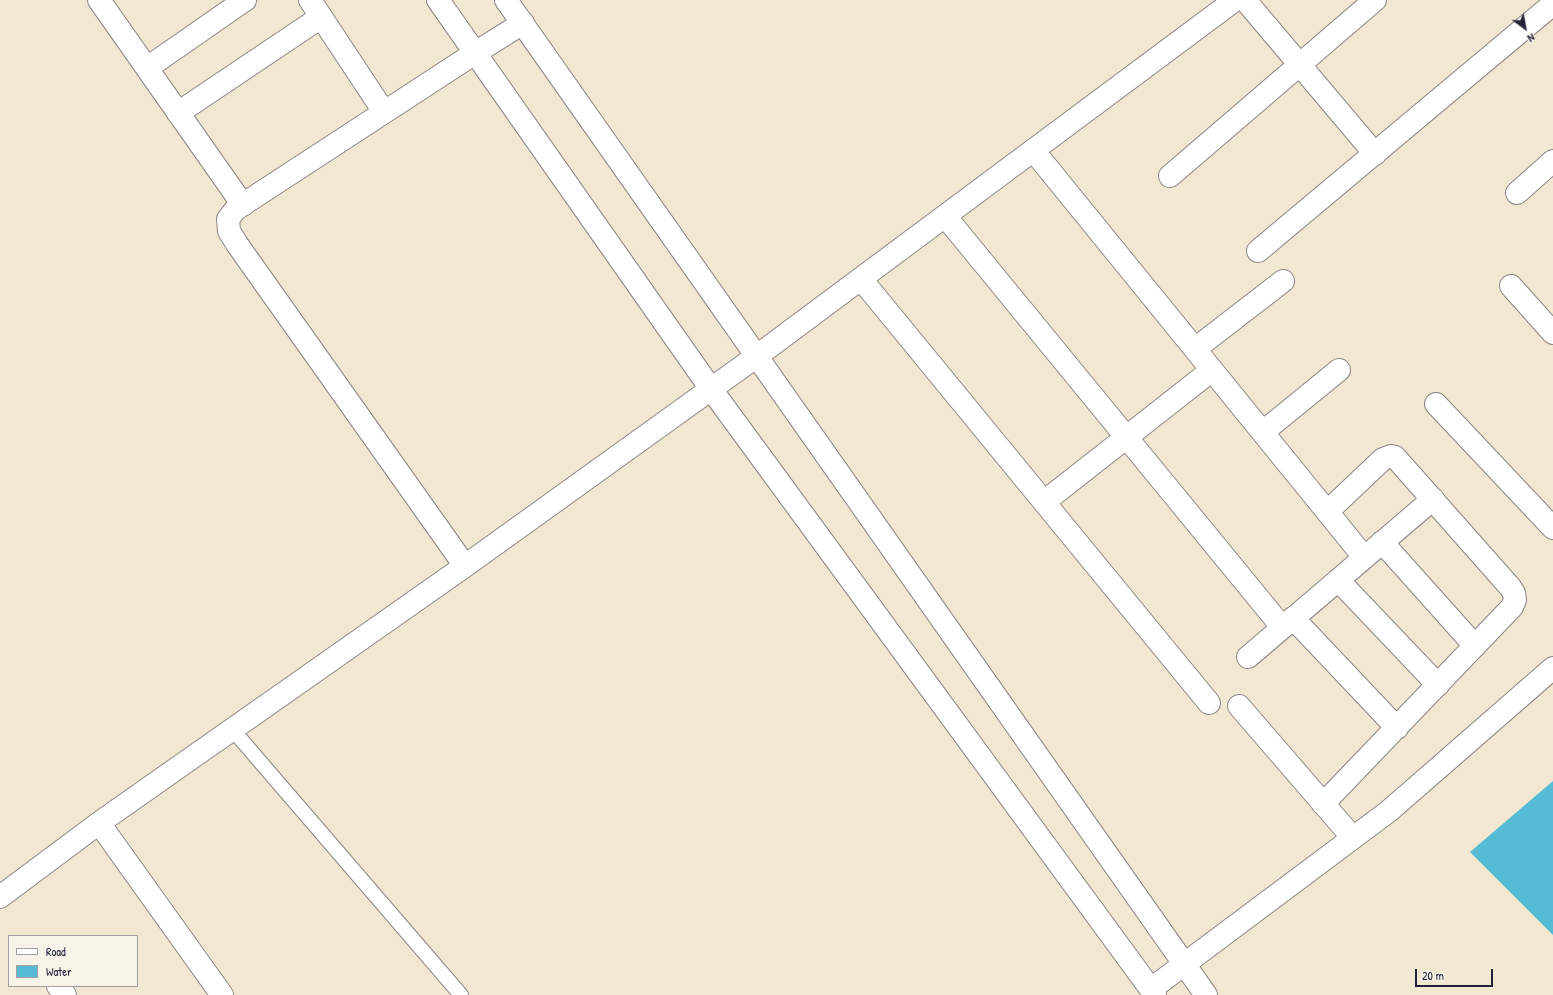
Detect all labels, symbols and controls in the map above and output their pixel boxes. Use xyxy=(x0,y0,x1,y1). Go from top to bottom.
north arrow xyxy=(1505,8,1545,48)
text: N xyxy=(1525,31,1538,46)
legend xyxy=(8,935,138,987)
text: Road xyxy=(46,943,66,960)
scale bar xyxy=(1417,961,1495,987)
text: Water xyxy=(46,963,72,980)
text: 20 m xyxy=(1422,967,1444,984)

